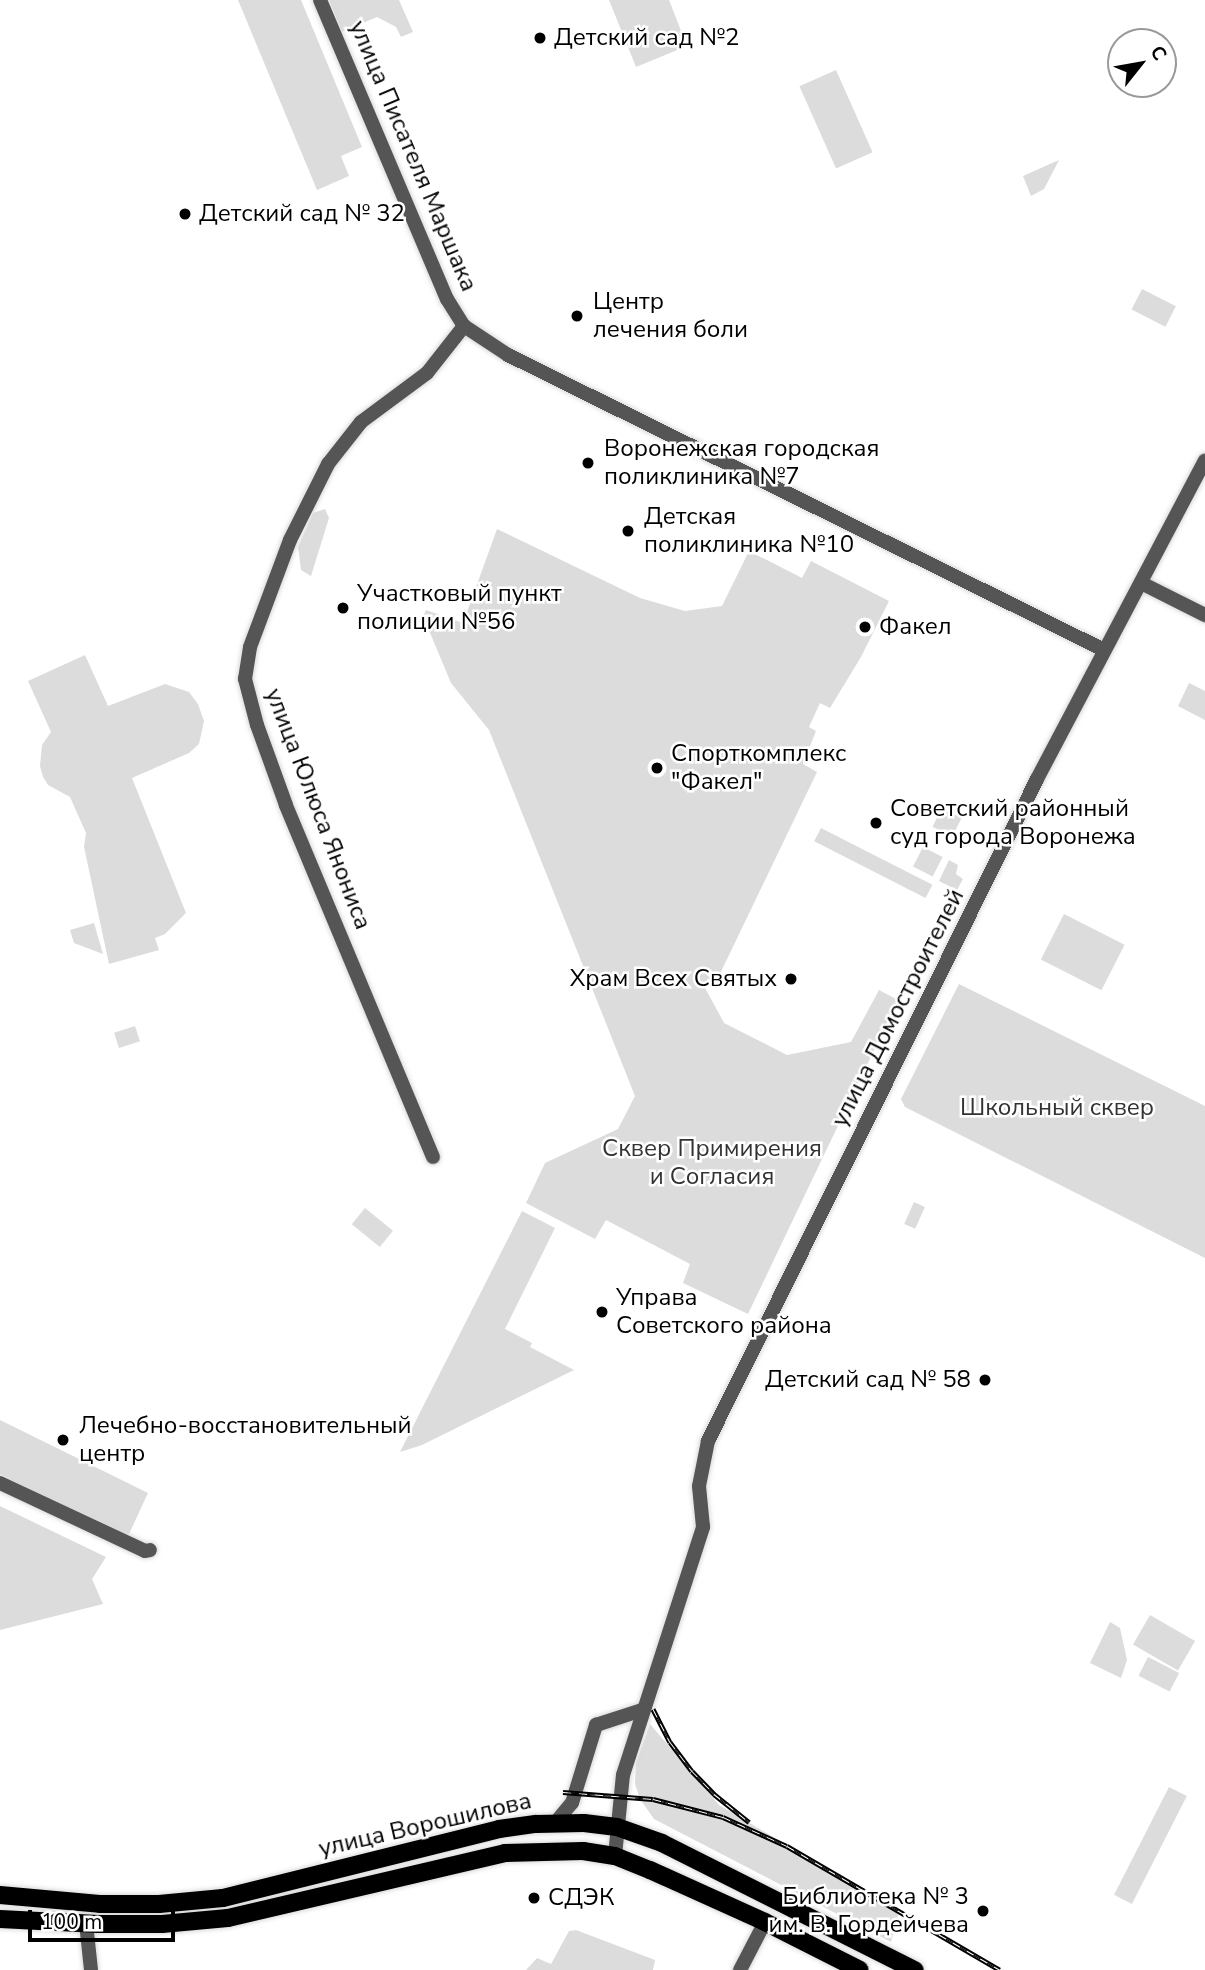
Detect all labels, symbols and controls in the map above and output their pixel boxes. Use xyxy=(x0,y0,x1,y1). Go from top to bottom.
street label: улица Писателя Маршака xyxy=(343,16,483,296)
place label: Детский сад №2 xyxy=(554,24,739,52)
north arrow xyxy=(1107,28,1177,98)
marker: Детский сад №2 xyxy=(532,30,548,46)
text: С xyxy=(1144,41,1173,65)
place label: Детский сад № 32 xyxy=(199,200,405,228)
marker: Детский сад № 32 xyxy=(177,206,193,222)
place label: Центр лечения боли xyxy=(593,288,748,344)
marker: Центр лечения боли xyxy=(567,306,587,326)
place label: Воронежская городская поликлиника №7 xyxy=(604,435,879,491)
marker: Воронежская городская поликлиника №7 xyxy=(578,453,598,473)
place label: Детская поликлиника №10 xyxy=(644,503,854,559)
marker: Детская поликлиника №10 xyxy=(618,521,638,541)
place label: Участковый пункт полиции №56 xyxy=(357,580,562,636)
marker: Участковый пункт полиции №56 xyxy=(335,600,351,616)
place label: Факел xyxy=(879,613,952,641)
marker: Факел xyxy=(857,619,873,635)
street label: улица Юлюса Янониса xyxy=(259,684,377,934)
place label: Спорткомплекс "Факел" xyxy=(671,740,846,796)
marker: Спорткомплекс "Факел" xyxy=(649,760,665,776)
place label: Советский районный суд города Воронежа xyxy=(890,795,1136,851)
marker: Советский районный суд города Воронежа xyxy=(868,815,884,831)
street label: улица Домостроителей xyxy=(825,884,971,1132)
place label: Храм Всех Святых xyxy=(570,965,777,993)
marker: Храм Всех Святых xyxy=(783,971,799,987)
park label: Школьный сквер xyxy=(960,1094,1154,1122)
park label: Сквер Примирения и Согласия xyxy=(602,1135,822,1191)
place label: Управа Советского района xyxy=(616,1284,832,1340)
marker: Управа Советского района xyxy=(594,1304,610,1320)
place label: Детский сад № 58 xyxy=(765,1366,971,1394)
marker: Детский сад № 58 xyxy=(977,1372,993,1388)
place label: Лечебно-восстановительный центр xyxy=(79,1412,412,1468)
marker: Лечебно-восстановительный центр xyxy=(53,1430,73,1450)
street label: улица Ворошилова xyxy=(316,1787,534,1863)
place label: Библиотека № 3 им. В. Гордейчева xyxy=(768,1883,969,1939)
place label: СДЭК xyxy=(548,1884,614,1912)
marker: СДЭК xyxy=(526,1890,542,1906)
scale bar xyxy=(32,1896,178,1940)
marker: Библиотека № 3 им. В. Гордейчева xyxy=(975,1903,991,1919)
text: 100 m xyxy=(41,1908,102,1936)

